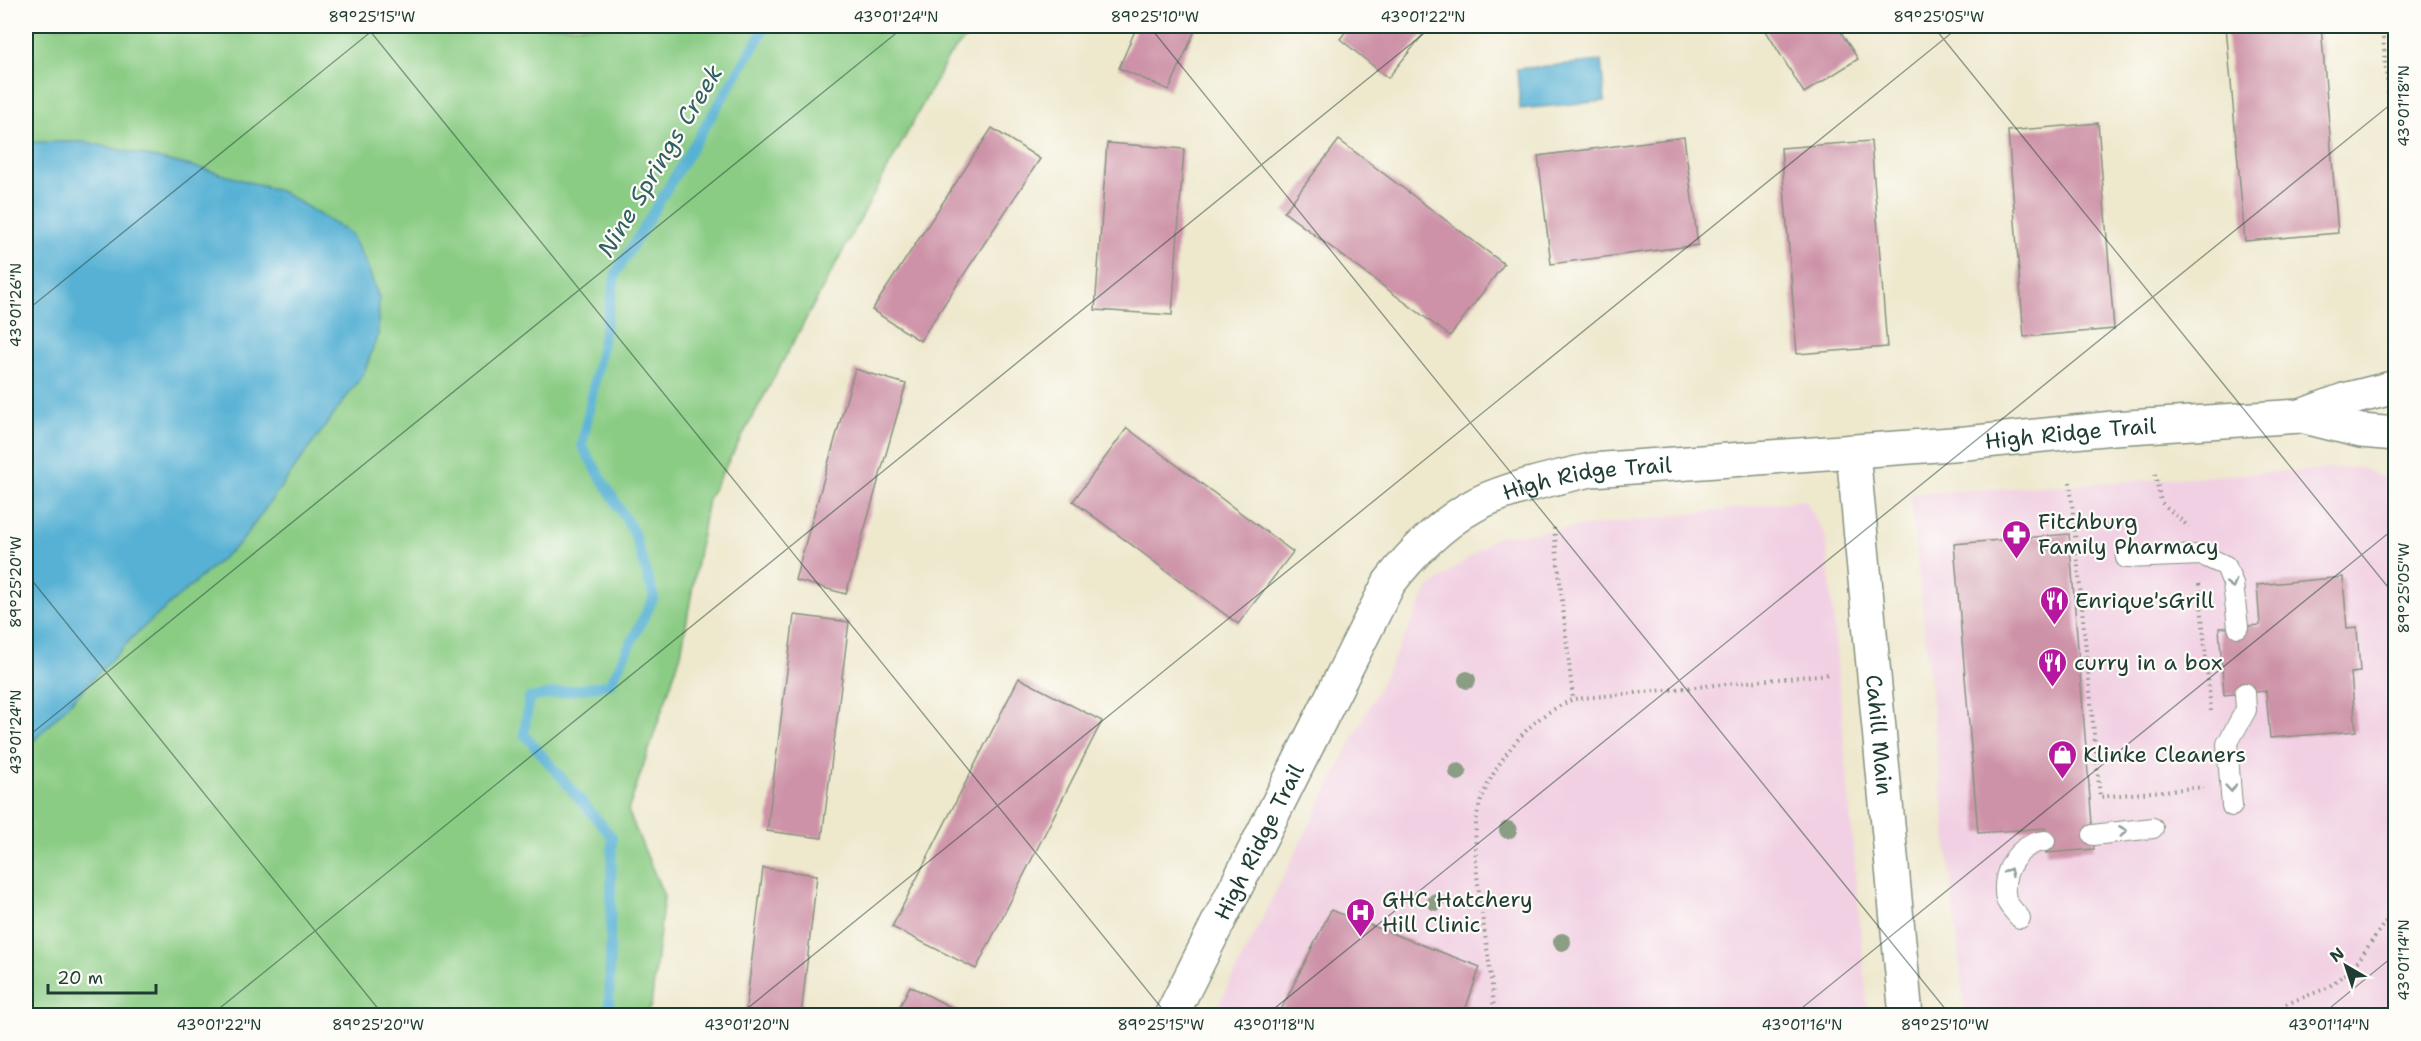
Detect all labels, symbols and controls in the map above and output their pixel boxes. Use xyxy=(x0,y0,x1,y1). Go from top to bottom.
text: 89°25'15"W xyxy=(329,7,415,27)
text: 43°01'24"N xyxy=(854,7,938,27)
text: 89°25'10"W xyxy=(1111,7,1199,27)
text: 43°01'22"N xyxy=(1380,7,1466,27)
text: 89°25'05"W xyxy=(1894,7,1984,27)
water label: Nine Springs Creek xyxy=(590,59,730,263)
text: 43°01'18"N xyxy=(2394,65,2414,147)
text: 43°01'26"N xyxy=(6,263,26,347)
street label: High Ridge Trail xyxy=(1983,411,2157,455)
street label: High Ridge Trail xyxy=(1498,450,1673,507)
place label: Fitchburg Family Pharmacy xyxy=(2038,507,2219,561)
pharmacy icon: Fitchburg Family Pharmacy xyxy=(2001,518,2033,560)
text: 89°25'20"W xyxy=(6,536,26,628)
text: 89°25'05"W xyxy=(2394,543,2414,633)
one-way arrow xyxy=(2224,579,2237,589)
restaurant icon: Enrique'sGrill xyxy=(2038,584,2070,626)
place label: Enrique'sGrill xyxy=(2075,586,2214,615)
restaurant icon: curry in a box xyxy=(2037,646,2069,688)
place label: curry in a box xyxy=(2074,648,2222,677)
street label: Cahill Main xyxy=(1859,673,1900,796)
text: 43°01'24"N xyxy=(6,690,26,774)
shop icon: Klinke Cleaners xyxy=(2046,738,2078,780)
place label: Klinke Cleaners xyxy=(2083,740,2246,769)
street label: High Ridge Trail xyxy=(1207,758,1310,925)
one-way arrow xyxy=(2224,784,2237,793)
one-way arrow xyxy=(2118,826,2128,838)
one-way arrow xyxy=(2001,867,2013,878)
place label: GHC Hatchery Hill Clinic xyxy=(1382,885,1533,939)
hospital icon: GHC Hatchery Hill Clinic xyxy=(1345,896,1377,938)
text: 43°01'14"N xyxy=(2394,919,2414,1001)
north arrow xyxy=(2316,936,2376,996)
text: N xyxy=(2325,943,2348,967)
scale bar xyxy=(48,957,156,995)
text: 20 m xyxy=(57,966,103,990)
text: 43°01'22"N xyxy=(176,1015,262,1035)
text: 89°25'20"W xyxy=(332,1015,424,1035)
text: 43°01'20"N xyxy=(704,1015,790,1035)
text: 89°25'15"W xyxy=(1118,1015,1204,1035)
text: 43°01'18"N xyxy=(1233,1015,1315,1035)
text: 43°01'16"N xyxy=(1762,1015,1842,1035)
text: 89°25'10"W xyxy=(1901,1015,1989,1035)
text: 43°01'14"N xyxy=(2288,1015,2370,1035)

